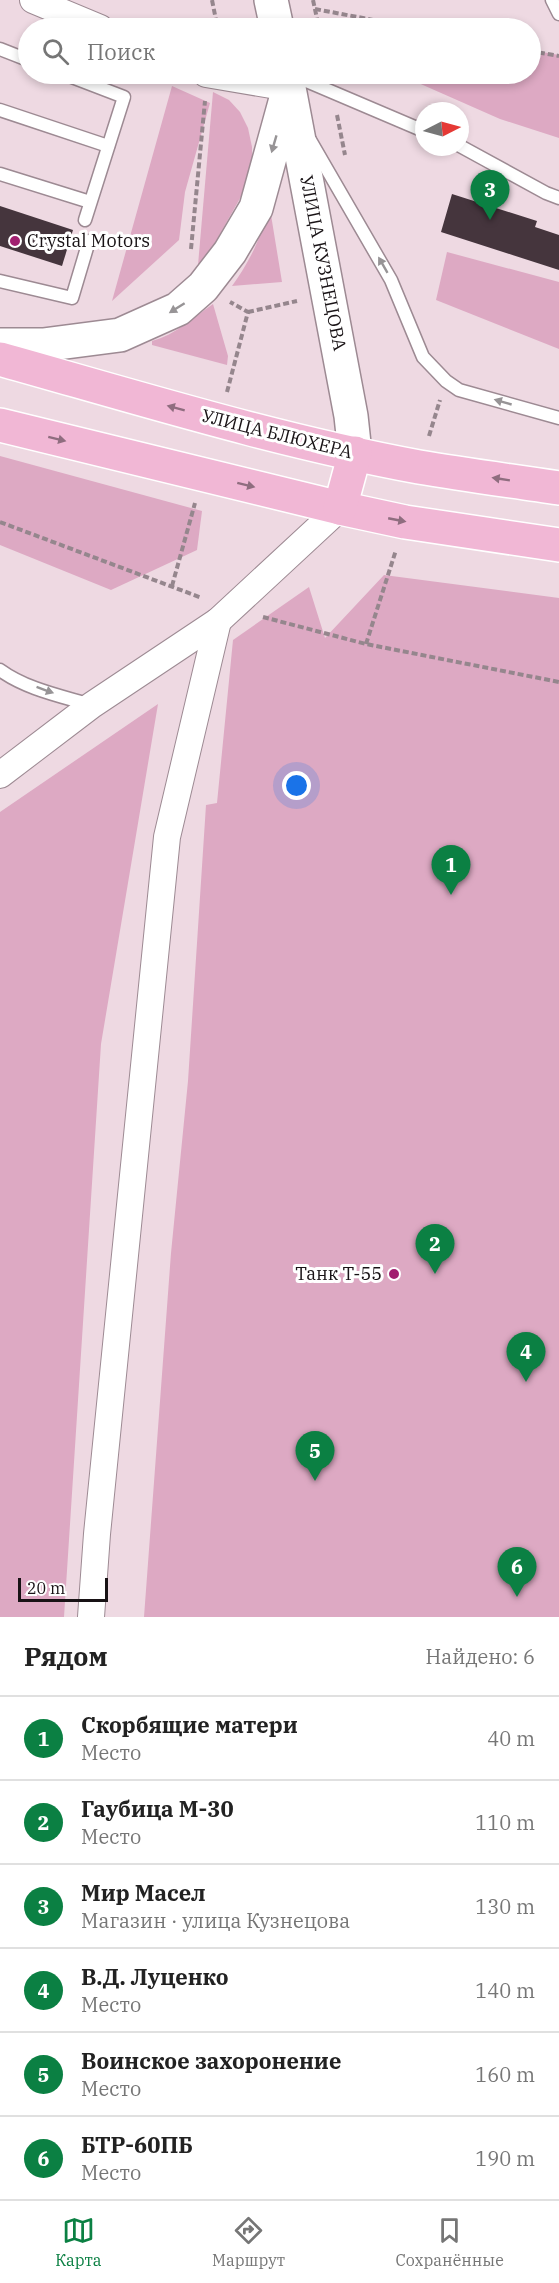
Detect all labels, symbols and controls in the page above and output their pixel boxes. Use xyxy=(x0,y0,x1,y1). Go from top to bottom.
search box xyxy=(18,18,541,84)
icon: search xyxy=(39,35,72,68)
text: Поиск xyxy=(87,37,155,66)
north arrow xyxy=(415,102,469,156)
one-way arrow xyxy=(268,135,278,153)
pin: 3 xyxy=(470,170,510,220)
street label: УЛИЦА КУЗНЕЦОВА xyxy=(295,173,352,353)
place label: Crystal Motors xyxy=(27,229,150,252)
marker: Crystal Motors xyxy=(8,234,22,248)
one-way arrow xyxy=(377,257,388,273)
one-way arrow xyxy=(169,302,185,313)
one-way arrow xyxy=(494,397,512,406)
one-way arrow xyxy=(167,403,185,412)
street label: УЛИЦА БЛЮХЕРА xyxy=(199,404,356,464)
one-way arrow xyxy=(47,435,66,445)
one-way arrow xyxy=(492,475,511,484)
one-way arrow xyxy=(237,481,255,491)
one-way arrow xyxy=(388,516,407,525)
one-way arrow xyxy=(36,686,54,696)
your location xyxy=(282,771,311,800)
pin: 1 xyxy=(432,846,470,895)
pin: 2 xyxy=(416,1224,454,1274)
place label: Танк Т-55 xyxy=(295,1262,382,1285)
marker: Танк Т-55 xyxy=(387,1267,401,1281)
pin: 4 xyxy=(506,1332,546,1382)
pin: 5 xyxy=(296,1432,334,1481)
pin: 6 xyxy=(498,1548,536,1597)
scale bar xyxy=(18,1575,108,1602)
text: 20 m xyxy=(27,1578,65,1598)
text: Рядом xyxy=(24,1639,108,1673)
text: Найдено: 6 xyxy=(426,1643,535,1670)
text: Скорбящие матери xyxy=(81,1710,298,1739)
text: 1 xyxy=(38,1725,50,1752)
text: 40 m xyxy=(487,1725,535,1752)
text: Место xyxy=(81,1739,141,1766)
text: Гаубица М-30 xyxy=(81,1794,234,1823)
text: 2 xyxy=(38,1809,50,1836)
text: 110 m xyxy=(475,1809,535,1836)
text: Место xyxy=(81,1823,141,1850)
text: Мир Масел xyxy=(81,1878,206,1907)
text: 3 xyxy=(38,1893,50,1920)
text: 130 m xyxy=(475,1893,535,1920)
text: Магазин · улица Кузнецова xyxy=(81,1907,350,1934)
text: В.Д. Луценко xyxy=(81,1962,229,1991)
text: 4 xyxy=(38,1977,50,2004)
text: 140 m xyxy=(475,1977,535,2004)
text: Место xyxy=(81,1991,141,2018)
text: Воинское захоронение xyxy=(81,2046,341,2075)
text: 5 xyxy=(38,2061,50,2088)
text: 160 m xyxy=(475,2061,535,2088)
text: Место xyxy=(81,2075,141,2102)
text: БТР-60ПБ xyxy=(81,2130,193,2159)
text: 6 xyxy=(38,2145,50,2172)
text: 190 m xyxy=(475,2145,535,2172)
text: Место xyxy=(81,2159,141,2186)
tab: Карта xyxy=(55,2214,102,2270)
tab: Маршрут xyxy=(212,2214,285,2270)
tab: Сохранённые xyxy=(395,2214,504,2270)

